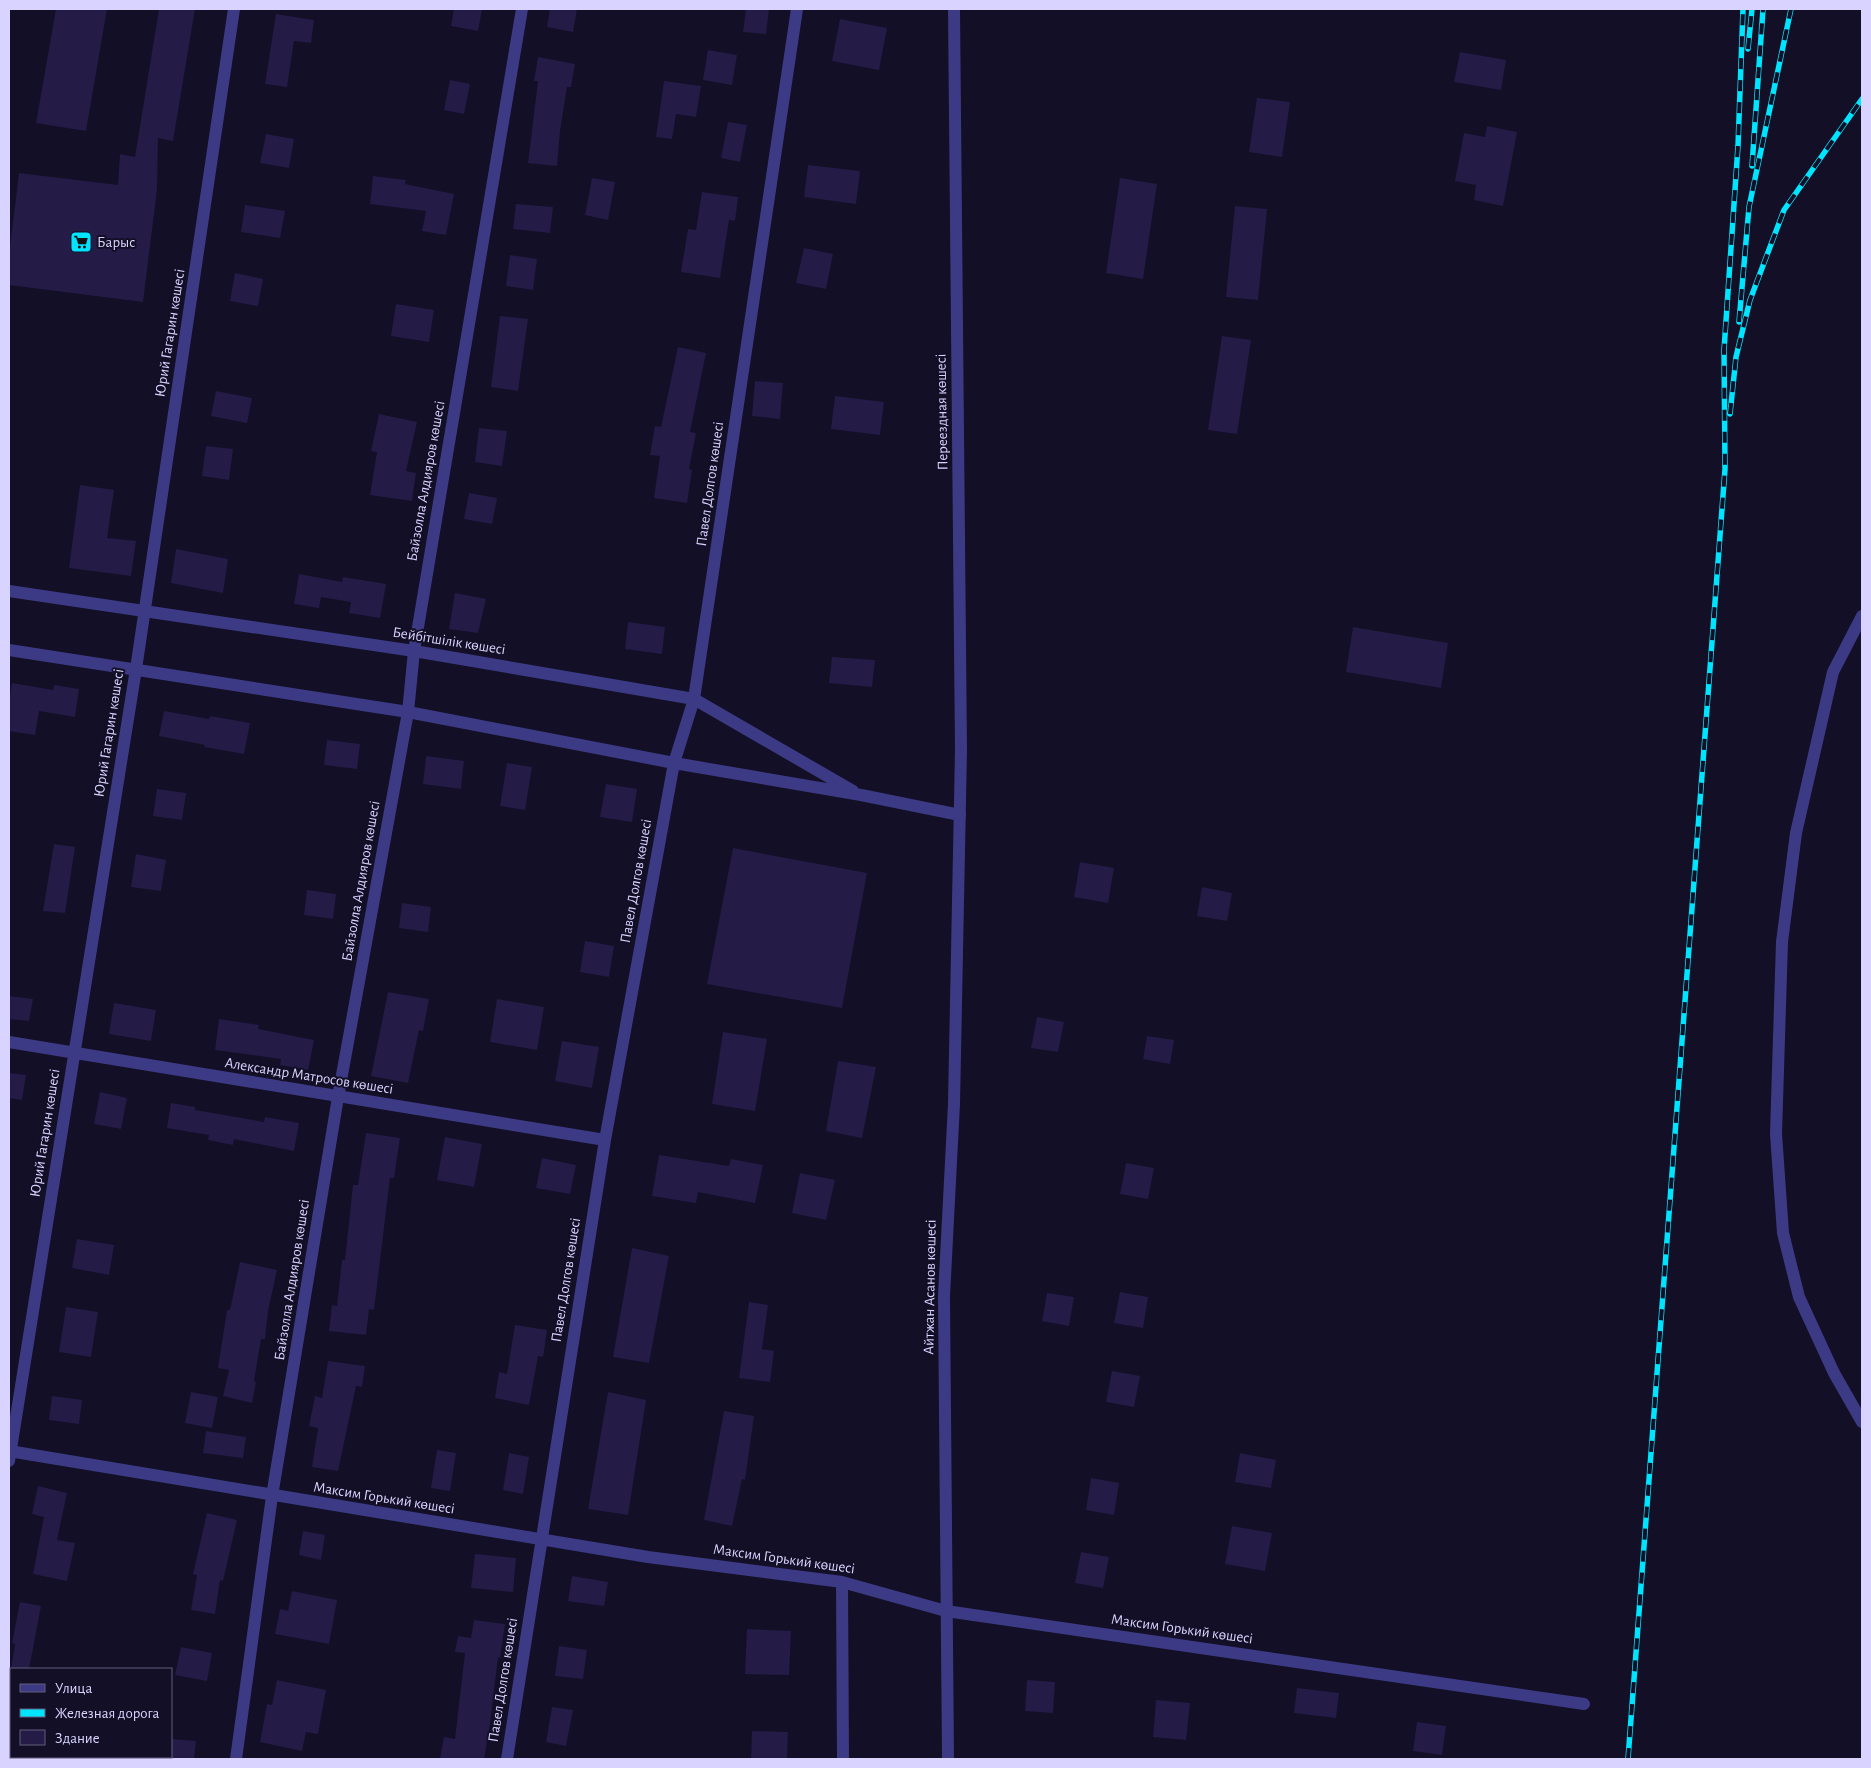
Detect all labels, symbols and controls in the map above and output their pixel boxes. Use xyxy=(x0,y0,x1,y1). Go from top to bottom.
supermarket icon: Барыс xyxy=(69,230,93,254)
place label: Барыс xyxy=(97,235,135,250)
street label: Юрий Гагарин көшесі xyxy=(152,268,188,398)
street label: Переездная көшесі xyxy=(933,354,951,470)
street label: Байзолла Алдияров көшесі xyxy=(404,400,448,562)
street label: Павел Долгов көшесі xyxy=(694,421,726,547)
street label: Бейбітшілік көшесі xyxy=(391,625,507,657)
street label: Юрий Гагарин көшесі xyxy=(91,668,127,798)
street label: Байзолла Алдияров көшесі xyxy=(339,800,383,962)
street label: Павел Долгов көшесі xyxy=(618,818,654,944)
street label: Александр Матросов көшесі xyxy=(224,1055,394,1097)
street label: Юрий Гагарин көшесі xyxy=(27,1068,63,1198)
street label: Байзолла Алдияров көшесі xyxy=(272,1198,312,1362)
street label: Павел Долгов көшесі xyxy=(549,1217,583,1343)
street label: Айтжан Асанов көшесі xyxy=(921,1219,939,1355)
street label: Максим Горький көшесі xyxy=(312,1479,456,1517)
street label: Максим Горький көшесі xyxy=(712,1542,856,1576)
street label: Максим Горький көшесі xyxy=(1110,1612,1254,1646)
street label: Павел Долгов көшесі xyxy=(486,1617,520,1743)
legend xyxy=(10,1668,172,1758)
text: Улица xyxy=(55,1681,92,1696)
text: Железная дорога xyxy=(55,1706,160,1721)
text: Здание xyxy=(55,1731,100,1746)

